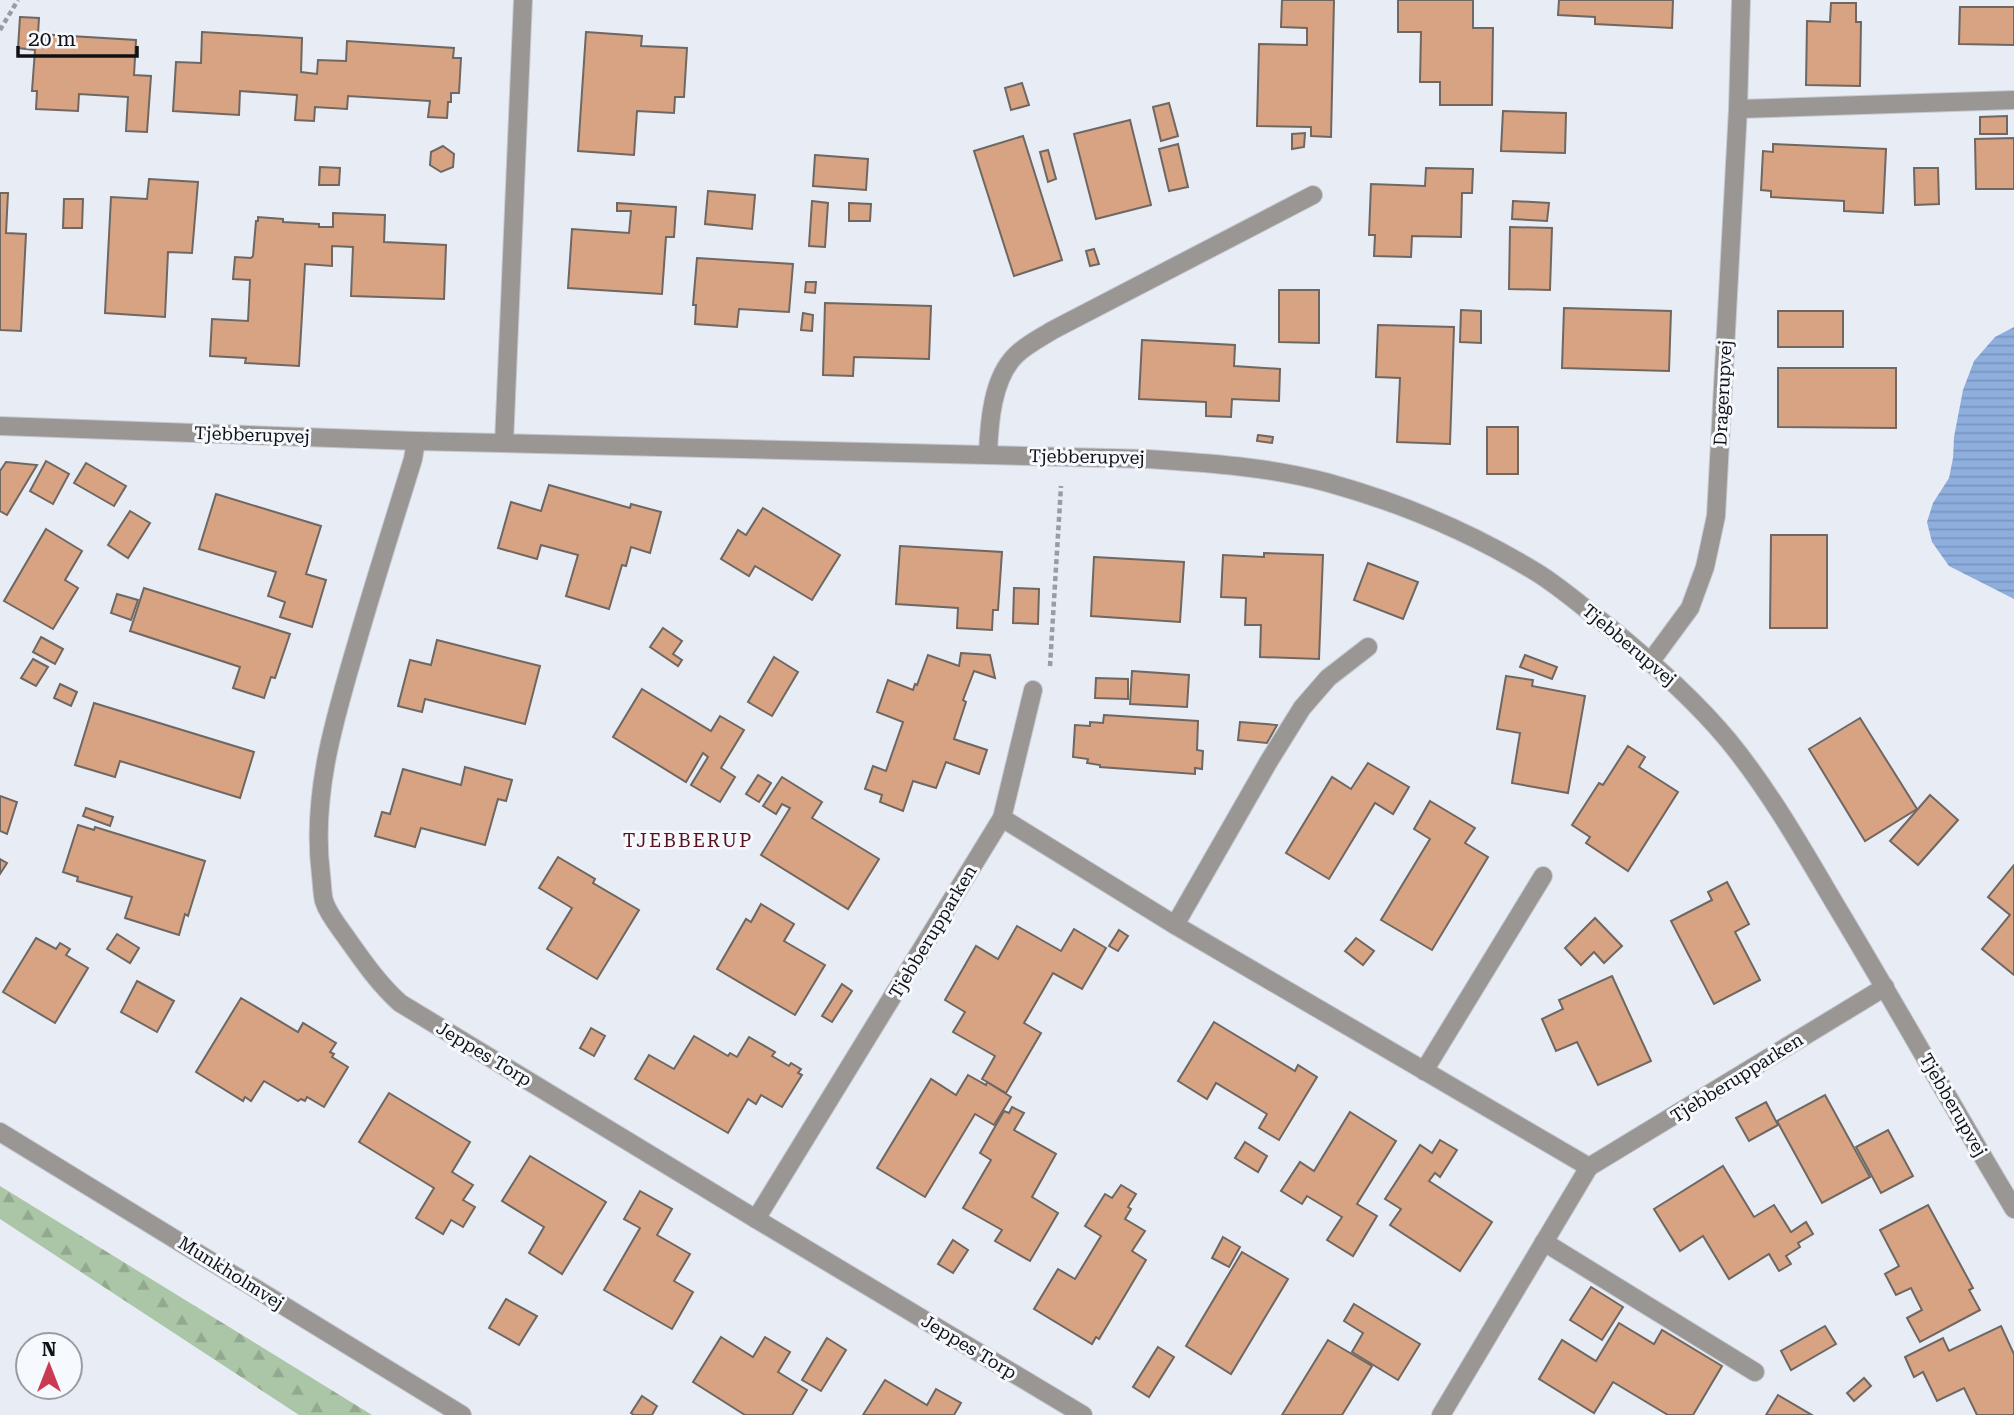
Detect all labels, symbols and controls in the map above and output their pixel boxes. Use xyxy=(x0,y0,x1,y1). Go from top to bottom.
scale bar xyxy=(18,14,136,58)
text: 20 m xyxy=(28,27,76,51)
street label: Dragerupvej xyxy=(1709,340,1736,446)
street label: Tjebberupvej xyxy=(194,422,310,447)
street label: Tjebberupvej xyxy=(1029,445,1145,468)
street label: Tjebberupvej xyxy=(1578,599,1680,690)
district label: TJEBBERUP xyxy=(623,829,753,852)
street label: Tjebberupparken xyxy=(884,861,981,1002)
street label: Jeppes Torp xyxy=(433,1017,536,1090)
street label: Tjebberupparken xyxy=(1667,1028,1807,1127)
street label: Tjebberupvej xyxy=(1915,1049,1991,1160)
street label: Munkholmvej xyxy=(175,1232,288,1313)
street label: Jeppes Torp xyxy=(918,1310,1021,1383)
north arrow xyxy=(14,1331,84,1401)
text: N xyxy=(42,1338,57,1361)

